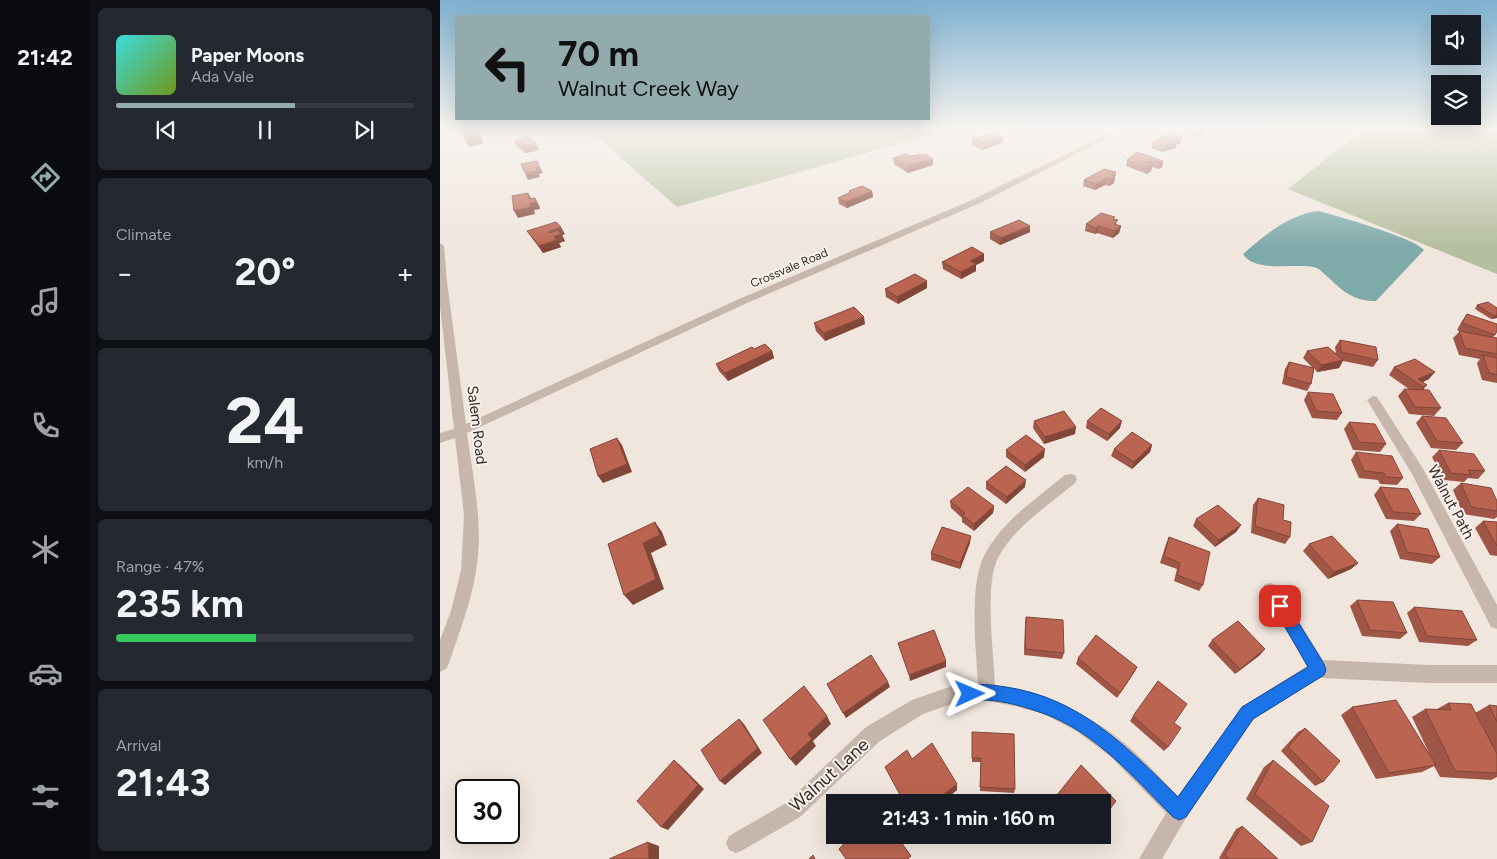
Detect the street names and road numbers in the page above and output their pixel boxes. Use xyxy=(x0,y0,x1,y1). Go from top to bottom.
street label: Crossvale Road xyxy=(748,245,830,291)
street label: Salem Road xyxy=(463,385,491,465)
street label: Walnut Path xyxy=(1424,462,1478,542)
street label: Walnut Lane xyxy=(785,733,873,816)

